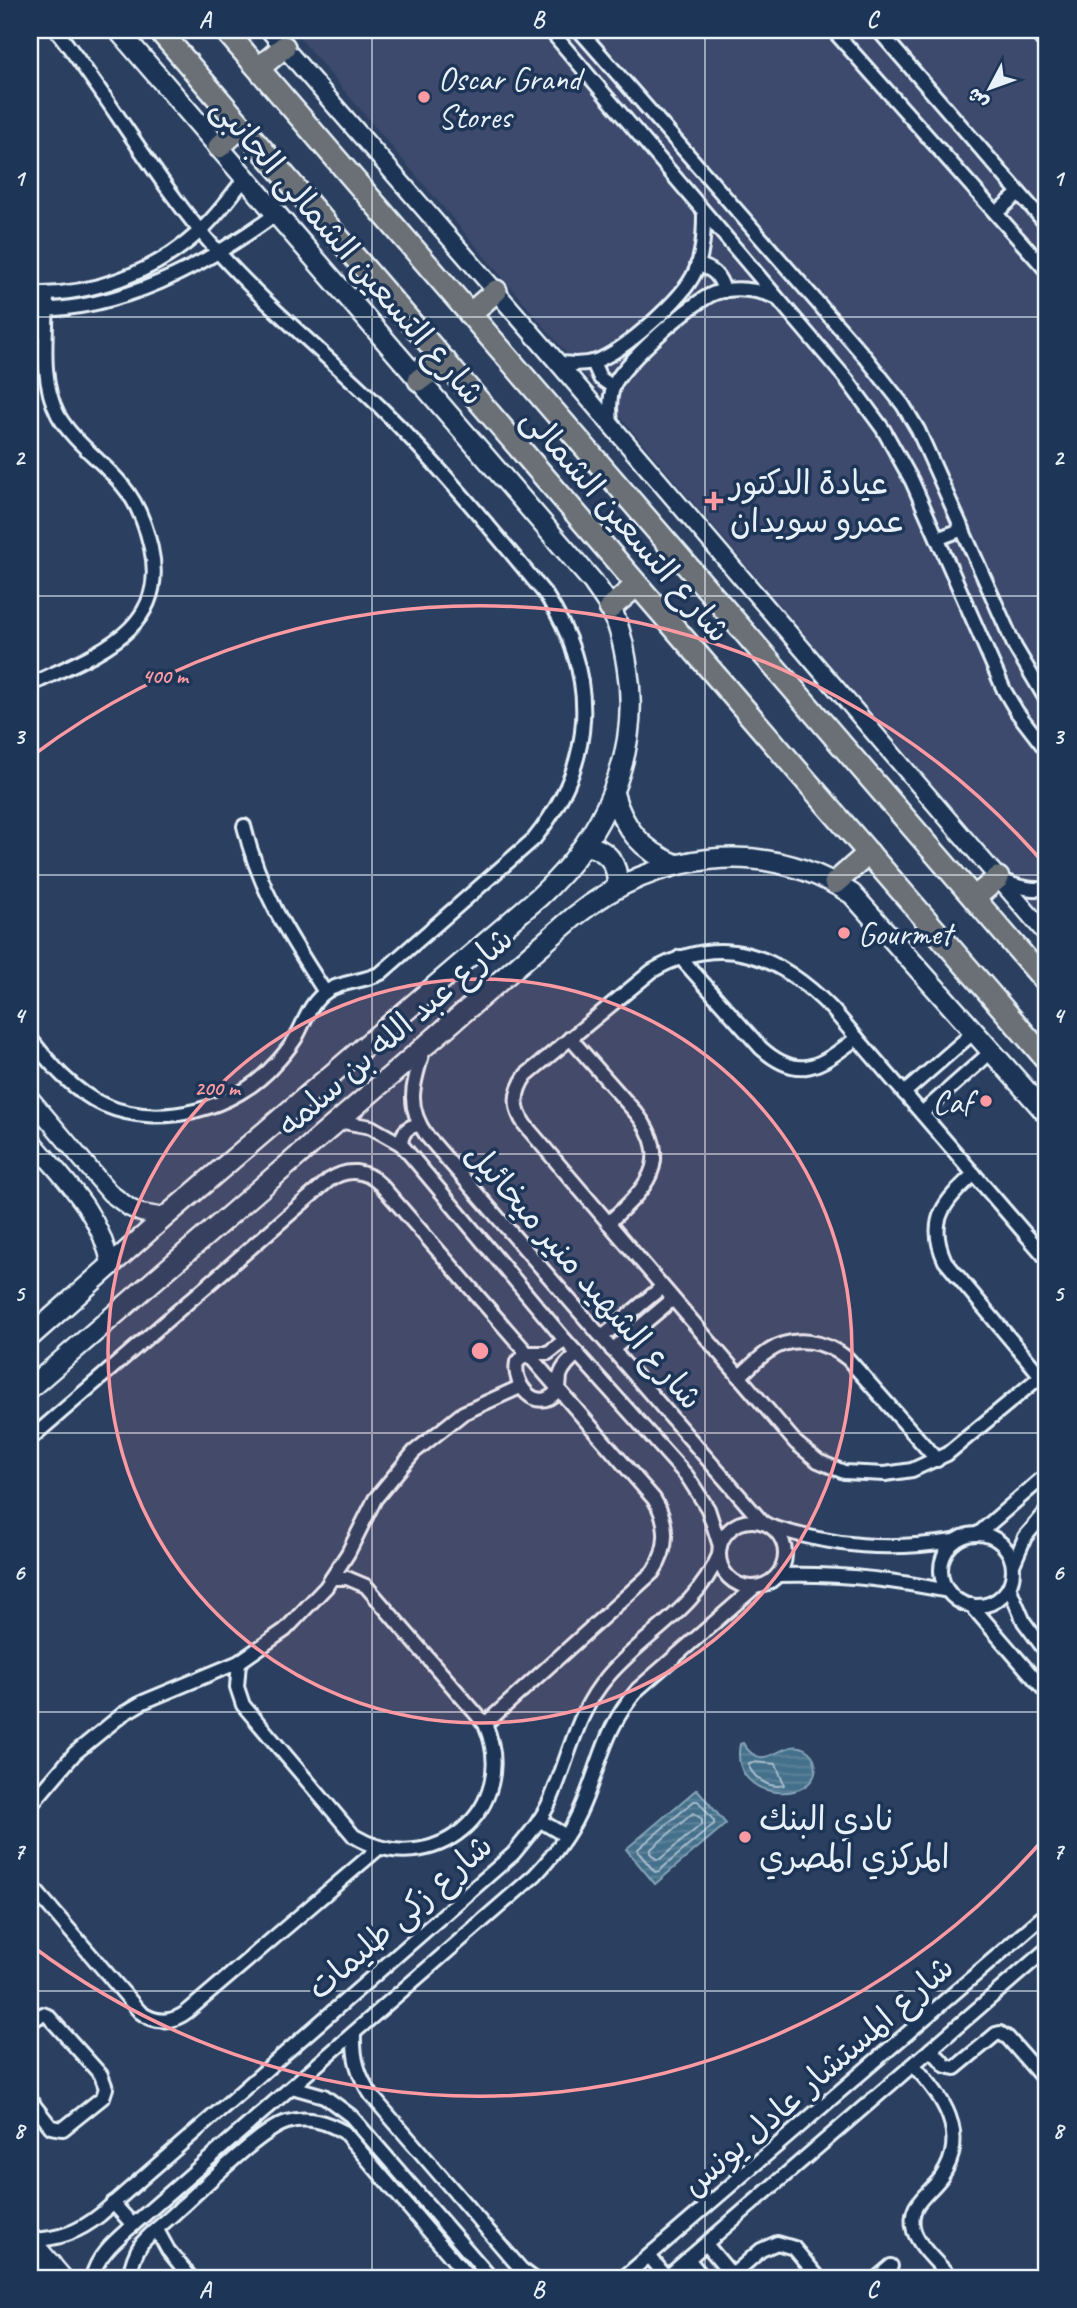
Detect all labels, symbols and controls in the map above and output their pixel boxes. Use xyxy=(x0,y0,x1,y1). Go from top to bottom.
text: A xyxy=(199,5,213,34)
text: B xyxy=(532,5,546,34)
text: C xyxy=(867,5,881,34)
north arrow xyxy=(954,52,1024,122)
place label: Oscar Grand Stores xyxy=(438,58,586,138)
text: ش xyxy=(962,83,994,114)
street label: شارع التسعين الشمالى الجانبى xyxy=(201,87,494,415)
marker: Oscar Grand Stores xyxy=(416,89,432,105)
text: 1 xyxy=(14,164,27,193)
text: 1 xyxy=(1053,164,1066,193)
street label: شارع التسعين الشمالى xyxy=(511,398,740,652)
text: 2 xyxy=(14,443,27,472)
text: 2 xyxy=(1053,443,1066,472)
place label: عيادة الدكتور عمرو سويدان xyxy=(727,462,905,542)
marker: عيادة الدكتور عمرو سويدان xyxy=(704,491,724,511)
text: 400 m xyxy=(142,663,190,689)
text: 3 xyxy=(14,722,27,751)
text: 3 xyxy=(1053,722,1066,751)
place label: Gourmet xyxy=(858,913,956,955)
street label: شارع عبد الله بن سلمه xyxy=(268,918,523,1147)
marker: Gourmet xyxy=(836,925,852,941)
text: 4 xyxy=(14,1001,27,1030)
text: 4 xyxy=(1053,1001,1066,1030)
text: 200 m xyxy=(194,1075,242,1101)
place label: Caf xyxy=(932,1081,978,1123)
marker: Caf xyxy=(978,1093,994,1109)
street label: شارع الشهيد منير ميخائيل xyxy=(455,1133,712,1420)
text: 5 xyxy=(14,1279,26,1308)
text: 5 xyxy=(1053,1279,1065,1308)
centre of rings xyxy=(468,1339,492,1363)
text: 6 xyxy=(14,1558,27,1587)
text: 6 xyxy=(1053,1558,1066,1587)
place label: نادي البنك المركزي المصري xyxy=(759,1798,950,1880)
street label: شارع زكى طليمات xyxy=(298,1825,502,2010)
marker: نادي البنك المركزي المصري xyxy=(737,1829,753,1845)
text: 7 xyxy=(14,1837,27,1866)
text: 7 xyxy=(1053,1837,1066,1866)
street label: شارع المستشار عادل يونس xyxy=(673,1946,964,2207)
text: 8 xyxy=(14,2116,27,2145)
text: 8 xyxy=(1053,2116,1066,2145)
text: A xyxy=(199,2275,213,2304)
text: B xyxy=(532,2275,546,2304)
text: C xyxy=(867,2275,881,2304)

